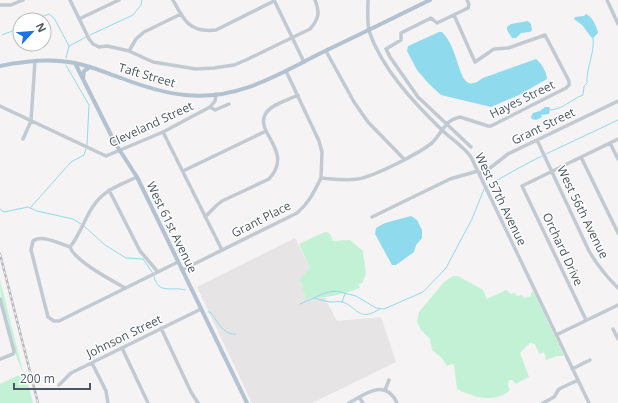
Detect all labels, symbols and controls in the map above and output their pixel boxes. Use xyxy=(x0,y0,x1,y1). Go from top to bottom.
north arrow xyxy=(12,12,52,52)
text: N xyxy=(33,20,50,35)
street label: Taft Street xyxy=(117,59,177,91)
street label: Hayes Street xyxy=(487,76,557,122)
street label: Cleveland Street xyxy=(106,97,196,151)
street label: Grant Street xyxy=(508,103,578,149)
street label: West 57th Avenue xyxy=(471,150,531,248)
street label: West 56th Avenue xyxy=(553,163,613,261)
street label: West 61st Avenue xyxy=(143,179,202,276)
street label: Grant Place xyxy=(228,197,294,241)
street label: Orchard Drive xyxy=(539,210,587,289)
street label: Johnson Street xyxy=(82,310,165,362)
scale bar xyxy=(14,365,90,391)
text: 200 m xyxy=(20,370,55,387)

